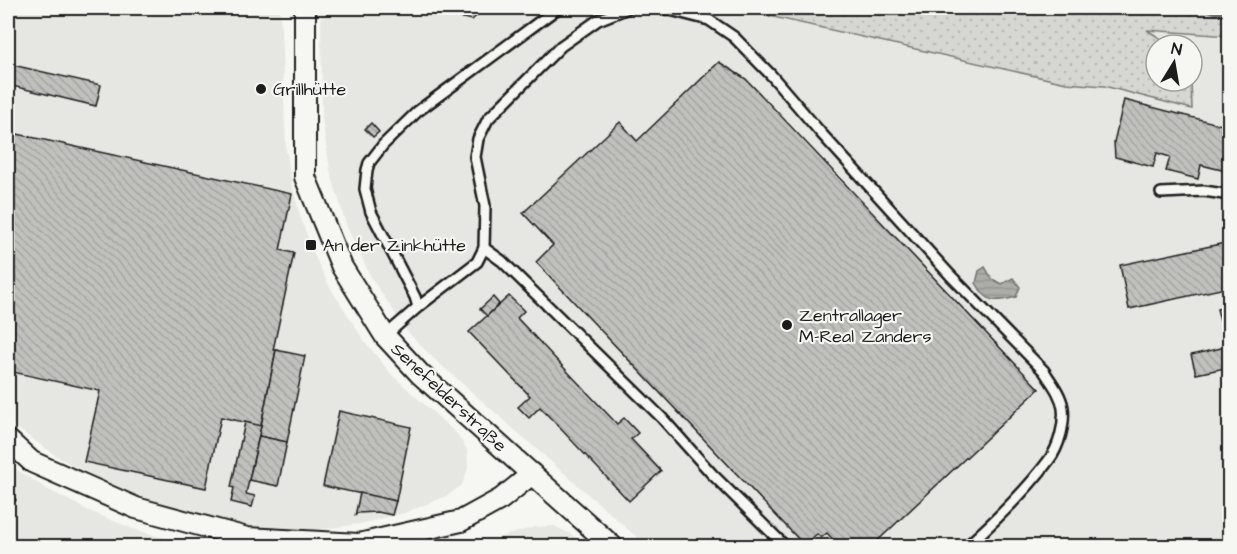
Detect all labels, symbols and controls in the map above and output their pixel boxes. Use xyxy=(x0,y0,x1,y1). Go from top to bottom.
north arrow xyxy=(1144,33,1204,93)
text: N xyxy=(1170,38,1184,61)
place label: Grillhütte xyxy=(273,77,346,102)
marker: Grillhütte xyxy=(254,82,268,96)
place label: An der Zinkhütte xyxy=(323,233,466,258)
marker: An der Zinkhütte xyxy=(304,238,318,252)
place label: Zentrallager M-Real Zanders xyxy=(799,303,931,349)
marker: Zentrallager M-Real Zanders xyxy=(780,318,794,332)
street label: Senefelderstraße xyxy=(385,337,512,458)

